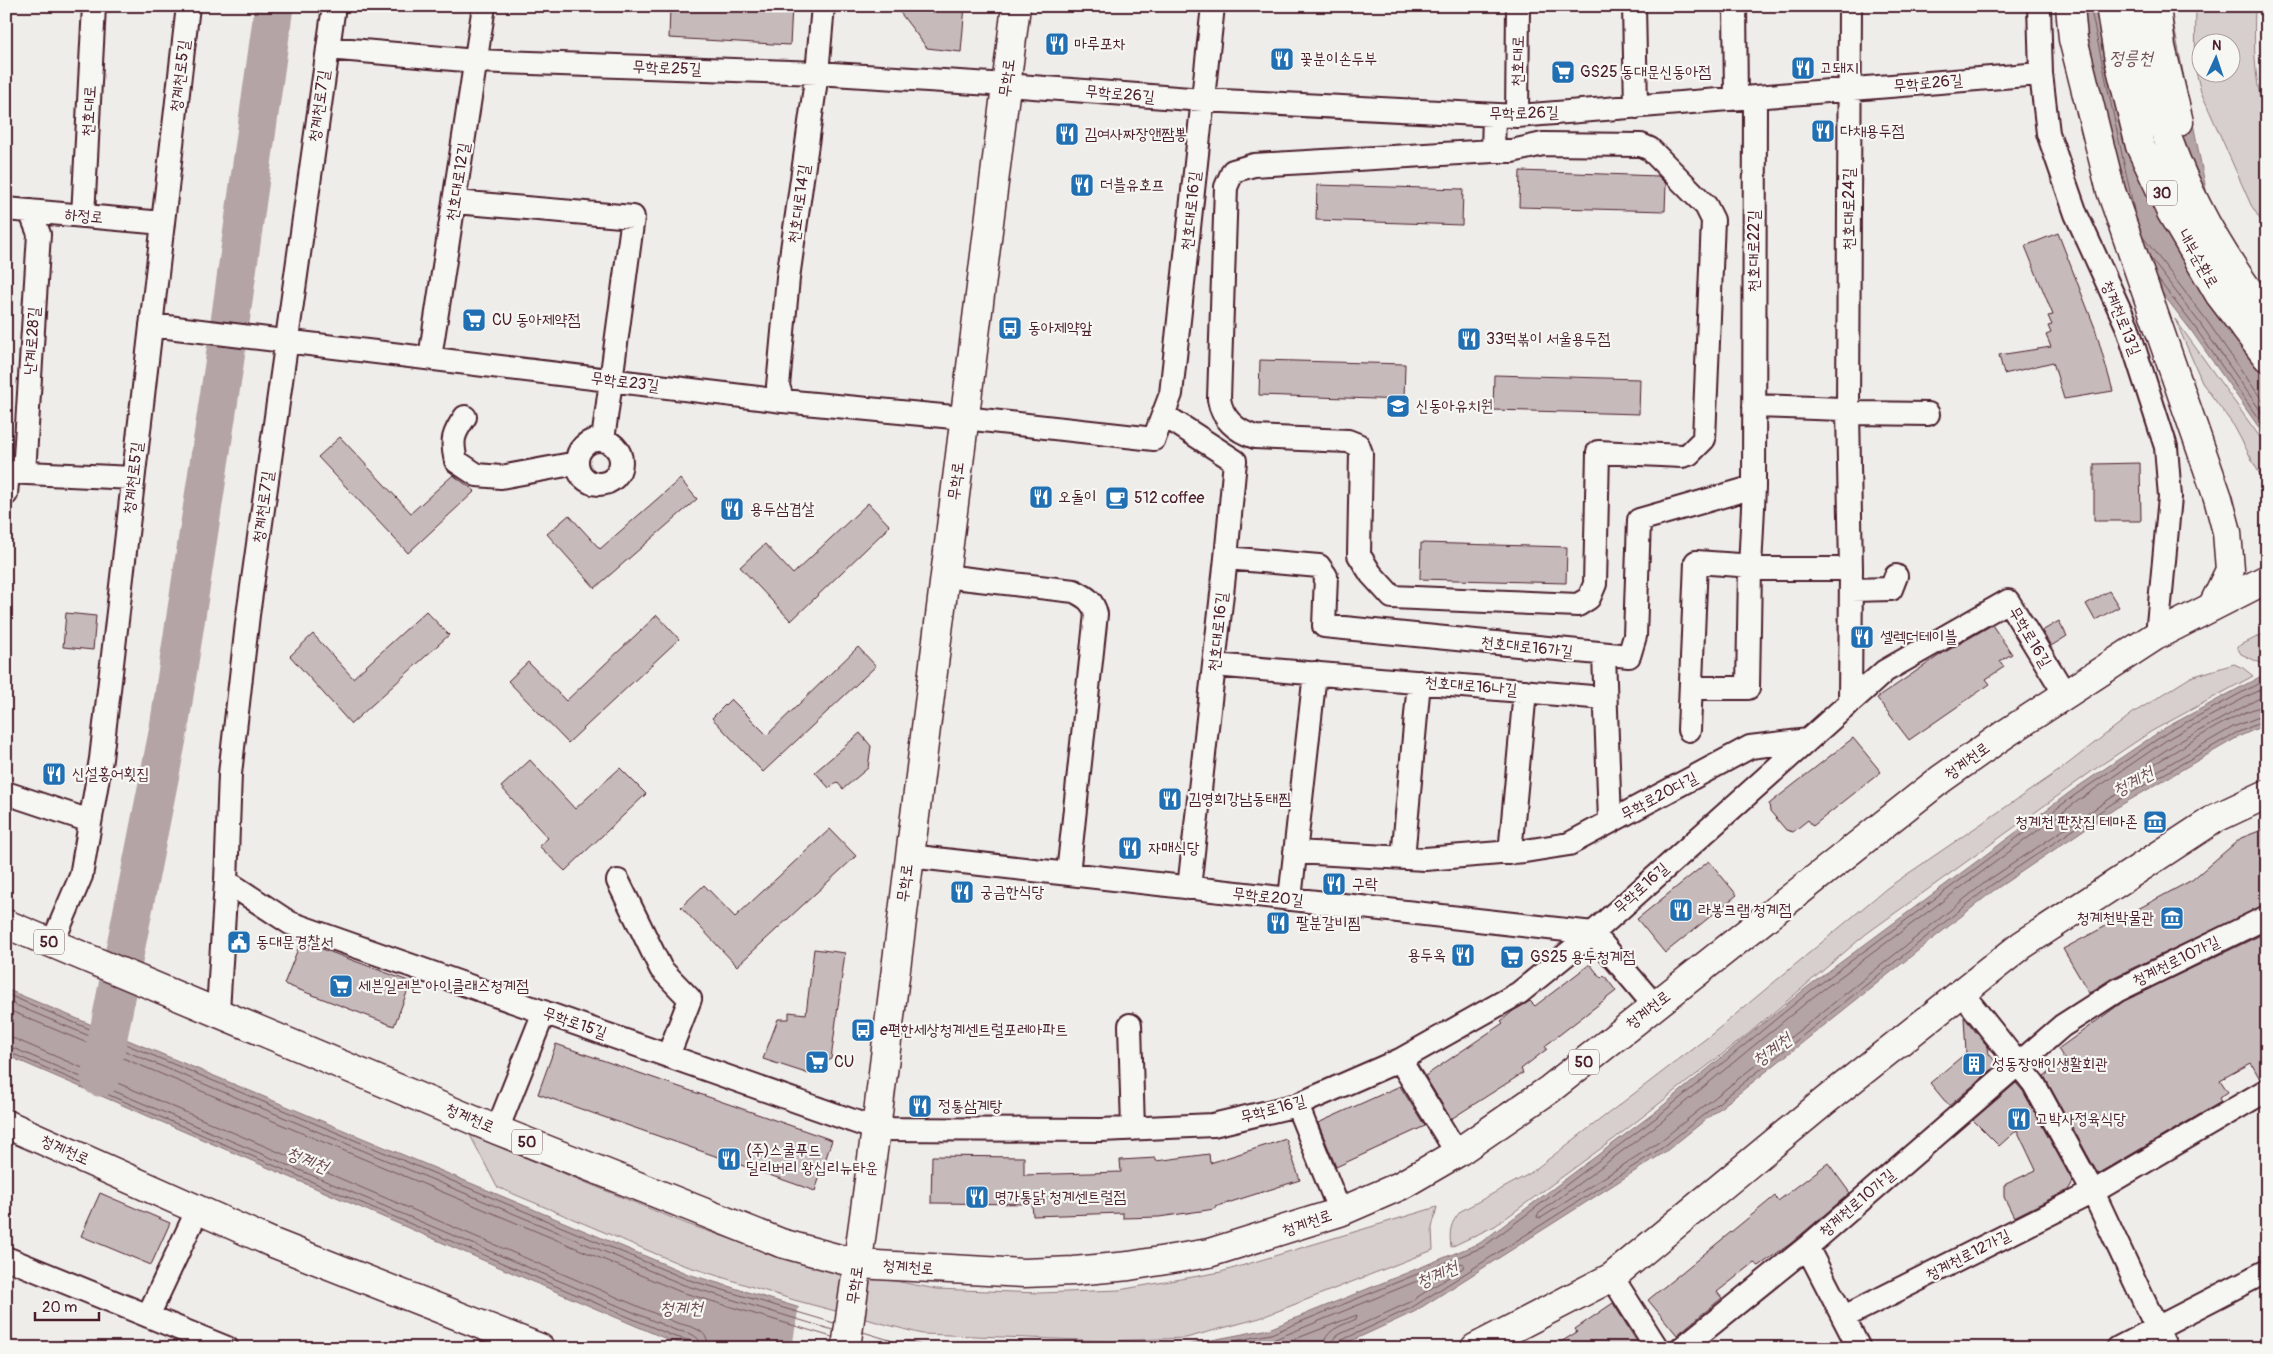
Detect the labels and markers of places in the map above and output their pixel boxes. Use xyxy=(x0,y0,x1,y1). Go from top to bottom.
restaurant icon: 마루포차 xyxy=(1044,31,1070,57)
place label: 마루포차 xyxy=(1074,34,1126,54)
restaurant icon: 꽃분이손두부 xyxy=(1269,46,1295,72)
place label: 꽃분이손두부 xyxy=(1300,49,1377,69)
restaurant icon: 고돼지 xyxy=(1790,55,1816,81)
place label: 고돼지 xyxy=(1820,58,1859,78)
supermarket icon: GS25 동대문신동아점 xyxy=(1550,59,1576,85)
place label: GS25 동대문신동아점 xyxy=(1580,62,1711,82)
restaurant icon: 다채용두점 xyxy=(1810,118,1836,144)
restaurant icon: 김여사짜장앤짬뽕 xyxy=(1054,121,1080,147)
place label: 다채용두점 xyxy=(1840,121,1905,141)
place label: 김여사짜장앤짬뽕 xyxy=(1084,124,1187,144)
restaurant icon: 더블유호프 xyxy=(1069,172,1095,198)
place label: 더블유호프 xyxy=(1100,175,1164,195)
supermarket icon: CU 동아제약점 xyxy=(461,307,487,333)
place label: CU 동아제약점 xyxy=(492,310,580,330)
bus stop icon: 동아제약앞 xyxy=(997,315,1023,341)
place label: 동아제약앞 xyxy=(1028,318,1093,338)
restaurant icon: 33떡볶이 서울용두점 xyxy=(1456,326,1482,352)
place label: 33떡볶이 서울용두점 xyxy=(1486,329,1610,349)
school or university icon: 신동아유치원 xyxy=(1385,393,1411,419)
place label: 신동아유치원 xyxy=(1416,396,1493,416)
restaurant icon: 오돌이 xyxy=(1028,484,1054,510)
cafe icon: 512 coffee xyxy=(1104,485,1130,511)
place label: 오돌이 xyxy=(1058,487,1097,507)
place label: 512 coffee xyxy=(1134,488,1204,508)
restaurant icon: 용두삼겹살 xyxy=(719,496,745,522)
place label: 용두삼겹살 xyxy=(750,499,815,519)
restaurant icon: 셀렉더테이블 xyxy=(1849,624,1875,650)
place label: 셀렉더테이블 xyxy=(1880,627,1957,647)
restaurant icon: 신설홍어횟집 xyxy=(41,761,67,787)
place label: 신설홍어횟집 xyxy=(72,764,149,784)
restaurant icon: 김영희강남동태찜 xyxy=(1157,786,1183,812)
place label: 김영희강남동태찜 xyxy=(1188,789,1291,809)
museum icon: 청계천 판잣집 테마존 xyxy=(2142,809,2168,835)
place label: 청계천 판잣집 테마존 xyxy=(2015,812,2138,832)
restaurant icon: 자매식당 xyxy=(1117,835,1143,861)
place label: 자매식당 xyxy=(1148,838,1200,858)
restaurant icon: 구락 xyxy=(1321,871,1347,897)
place label: 구락 xyxy=(1352,874,1378,894)
restaurant icon: 궁금한식당 xyxy=(949,879,975,905)
place label: 궁금한식당 xyxy=(980,882,1045,902)
restaurant icon: 라봉크랩 청계점 xyxy=(1668,897,1694,923)
place label: 라봉크랩 청계점 xyxy=(1698,900,1792,920)
museum icon: 청계천박물관 xyxy=(2159,905,2185,931)
place label: 청계천박물관 xyxy=(2077,908,2154,928)
restaurant icon: 팔분갈비찜 xyxy=(1265,910,1291,936)
place label: 팔분갈비찜 xyxy=(1296,913,1361,933)
public building icon: 동대문경찰서 xyxy=(226,929,252,955)
place label: 동대문경찰서 xyxy=(256,932,333,952)
restaurant icon: 용두옥 xyxy=(1450,942,1476,968)
supermarket icon: GS25 용두청계점 xyxy=(1499,944,1525,970)
place label: 용두옥 xyxy=(1407,945,1446,965)
place label: GS25 용두청계점 xyxy=(1530,947,1636,967)
supermarket icon: 세븐일레븐 아이클래스청계점 xyxy=(328,973,354,999)
place label: 세븐일레븐 아이클래스청계점 xyxy=(358,976,529,996)
bus stop icon: e편한세상청계센트럴포레아파트 xyxy=(850,1017,876,1043)
place label: e편한세상청계센트럴포레아파트 xyxy=(880,1020,1068,1040)
supermarket icon: CU xyxy=(804,1049,830,1075)
building icon: 성동장애인생활회관 xyxy=(1961,1051,1987,1077)
place label: CU xyxy=(834,1052,854,1072)
place label: 성동장애인생활회관 xyxy=(1992,1054,2108,1074)
restaurant icon: 정통삼계탕 xyxy=(907,1093,933,1119)
place label: 정통삼계탕 xyxy=(938,1096,1003,1116)
restaurant icon: 고박사정육식당 xyxy=(2006,1106,2032,1132)
place label: 고박사정육식당 xyxy=(2036,1109,2126,1129)
place label: (주)스쿨푸드 딜리버리 왕십리뉴타운 xyxy=(746,1140,878,1178)
restaurant icon: (주)스쿨푸드 딜리버리 왕십리뉴타운 xyxy=(716,1146,742,1172)
restaurant icon: 명가통닭 청계센트럴점 xyxy=(964,1184,990,1210)
place label: 명가통닭 청계센트럴점 xyxy=(994,1187,1126,1207)

